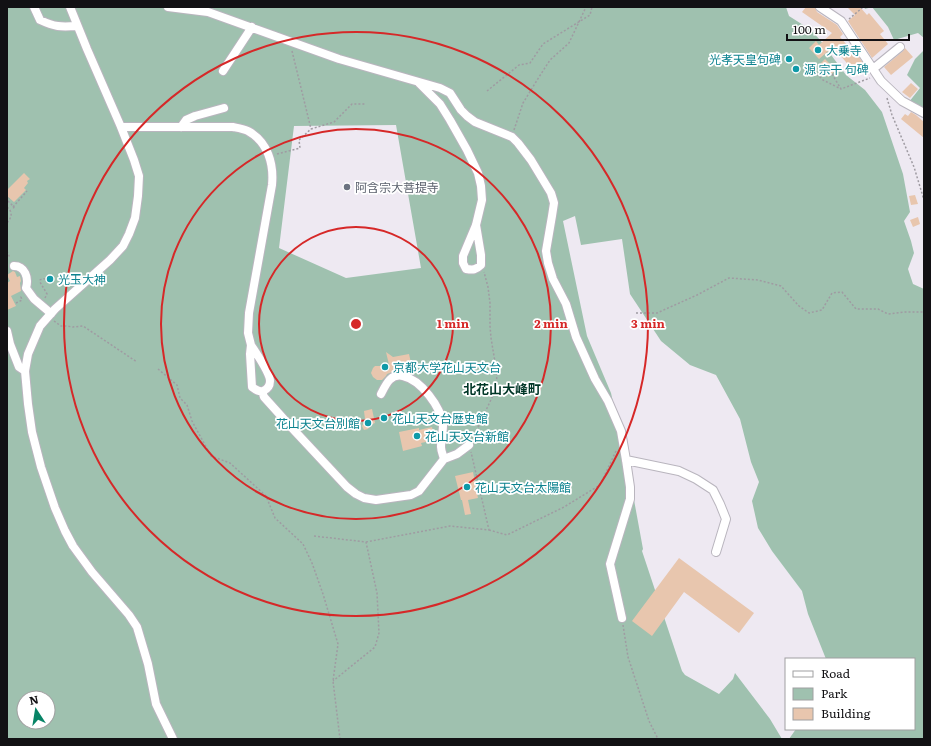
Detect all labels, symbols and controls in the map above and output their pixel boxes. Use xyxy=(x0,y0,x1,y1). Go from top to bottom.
scale bar xyxy=(787,16,909,42)
text: 100 m xyxy=(793,20,826,38)
place label: 大乗寺 xyxy=(826,41,862,59)
marker: 大乗寺 xyxy=(813,45,823,55)
place label: 光孝天皇句碑 xyxy=(709,50,781,68)
marker: 光孝天皇句碑 xyxy=(784,54,794,64)
place label: 源 宗干 句碑 xyxy=(804,60,869,78)
marker: 源 宗干 句碑 xyxy=(791,64,801,74)
place label: 阿含宗大菩提寺 xyxy=(355,178,439,196)
marker: 阿含宗大菩提寺 xyxy=(342,182,352,192)
place label: 光玉大神 xyxy=(58,270,106,288)
marker: 光玉大神 xyxy=(45,274,55,284)
text: 1 min xyxy=(437,314,470,332)
text: 2 min xyxy=(534,314,568,332)
text: 3 min xyxy=(631,314,666,332)
centre of rings xyxy=(349,317,363,331)
place label: 京都大学花山天文台 xyxy=(393,358,501,376)
marker: 京都大学花山天文台 xyxy=(380,362,390,372)
district label: 北花山大峰町 xyxy=(463,379,541,398)
place label: 花山天文台歴史館 xyxy=(392,409,488,427)
marker: 花山天文台歴史館 xyxy=(379,413,389,423)
place label: 花山天文台別館 xyxy=(276,414,360,432)
marker: 花山天文台別館 xyxy=(363,418,373,428)
place label: 花山天文台新館 xyxy=(425,427,509,445)
marker: 花山天文台新館 xyxy=(412,431,422,441)
place label: 花山天文台太陽館 xyxy=(475,478,571,496)
marker: 花山天文台太陽館 xyxy=(462,482,472,492)
legend xyxy=(785,658,915,730)
text: Road xyxy=(821,664,851,682)
text: Park xyxy=(821,684,848,702)
north arrow xyxy=(16,690,56,730)
text: N xyxy=(28,690,40,708)
text: Building xyxy=(821,704,871,722)

